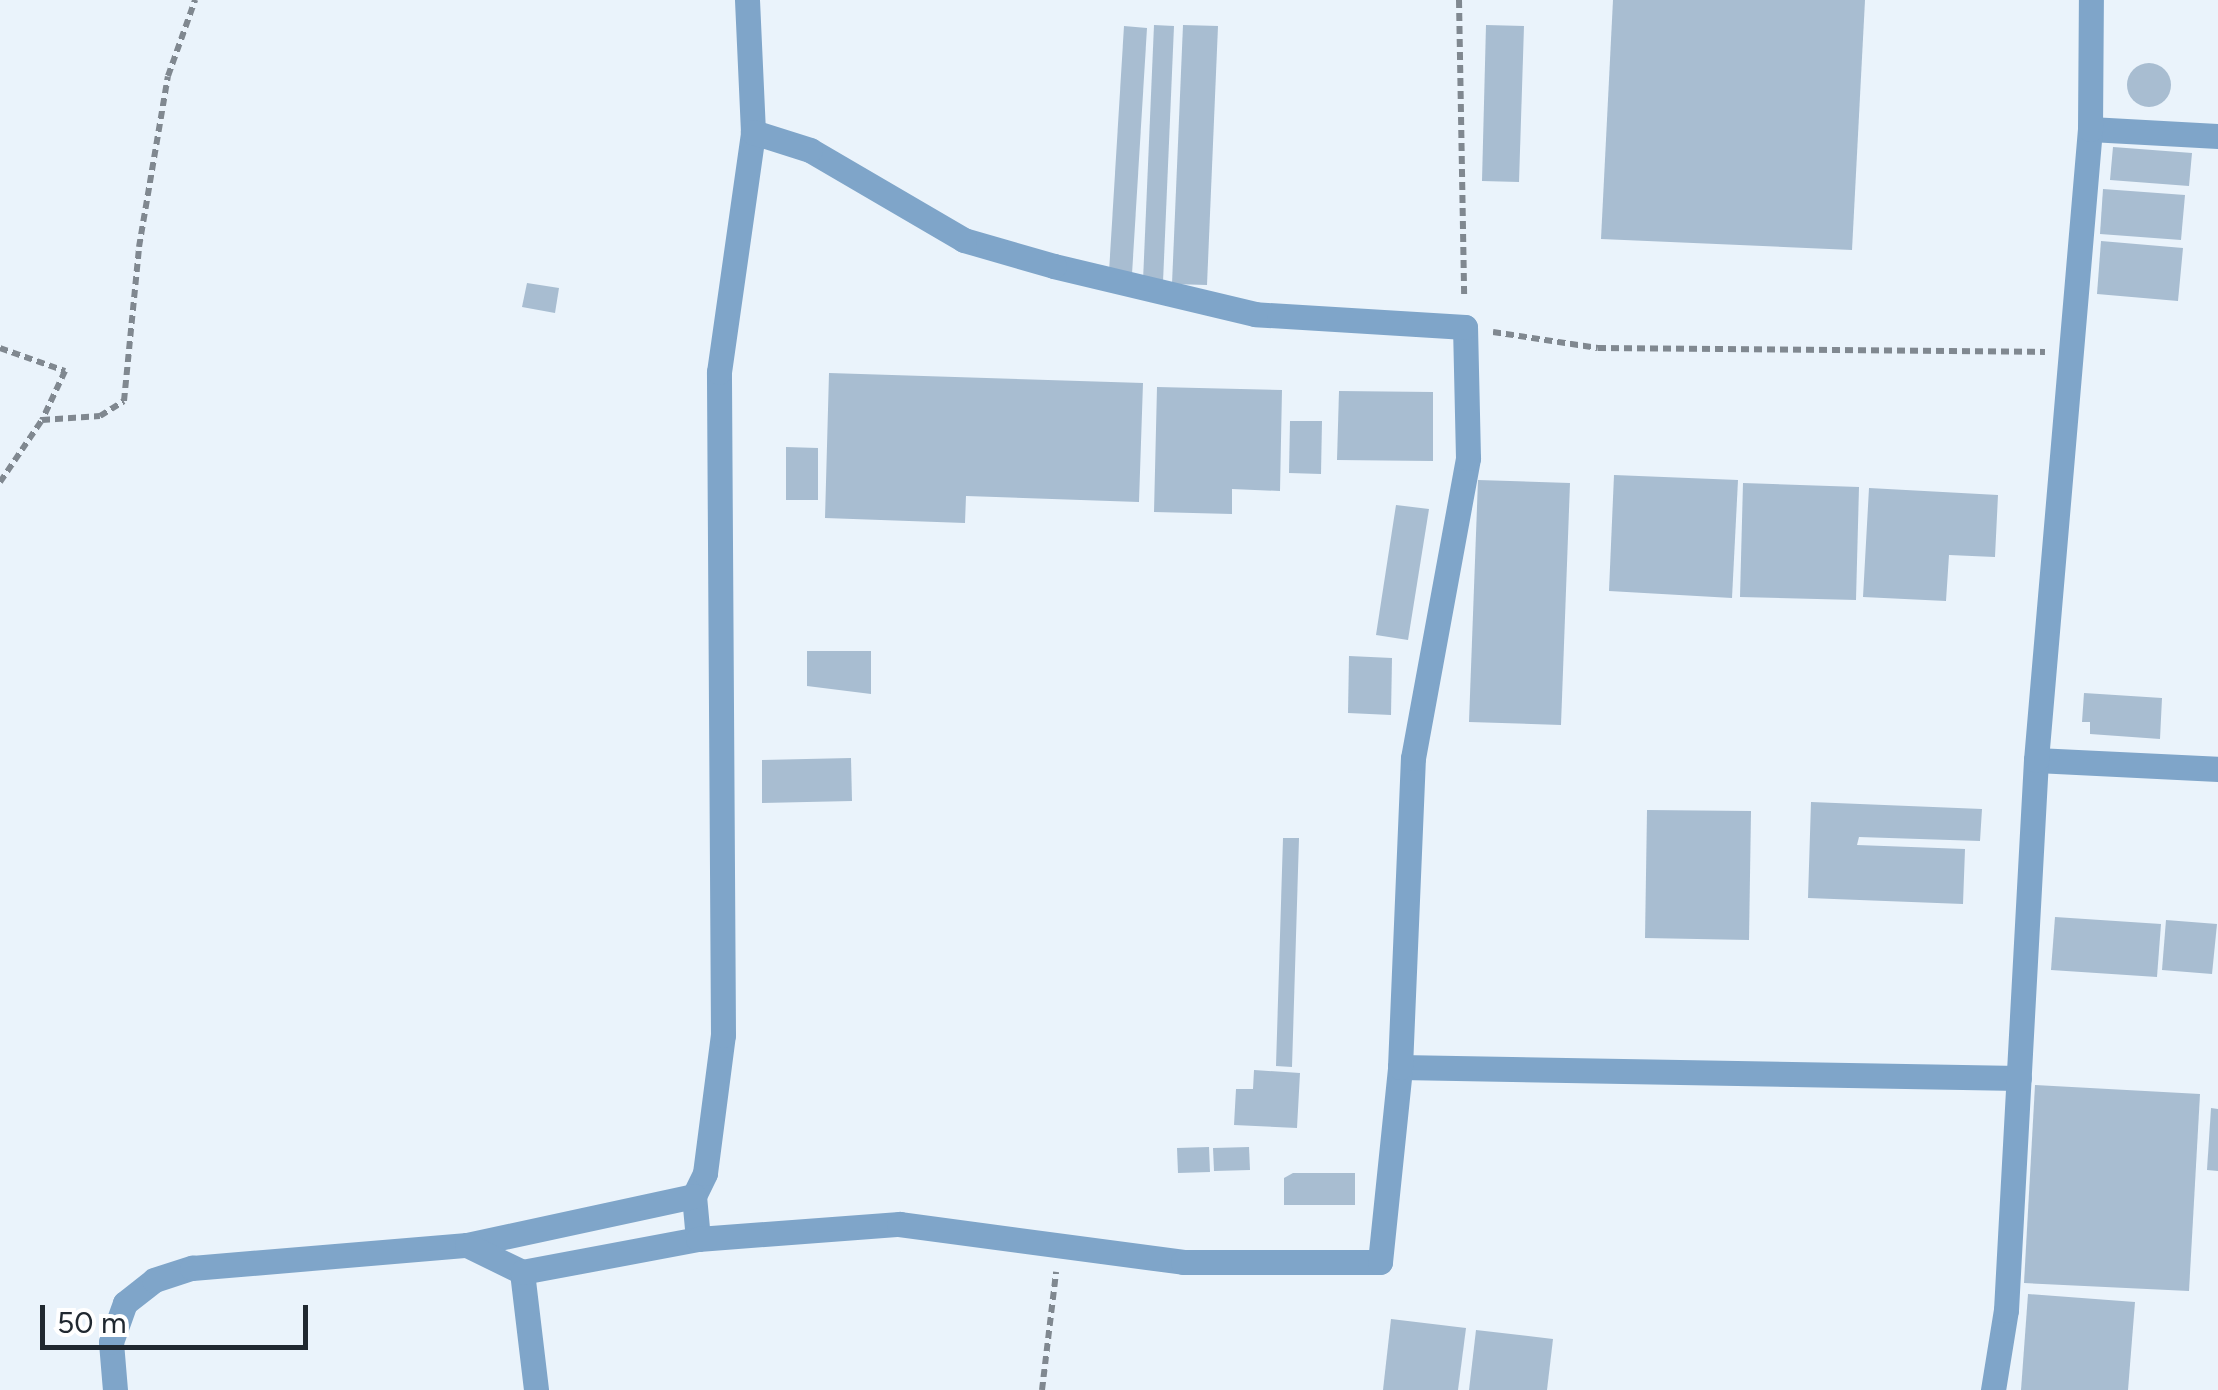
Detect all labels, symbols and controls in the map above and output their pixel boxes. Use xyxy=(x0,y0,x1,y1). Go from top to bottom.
scale bar xyxy=(45,1285,312,1347)
text: 50 m xyxy=(57,1304,126,1341)

